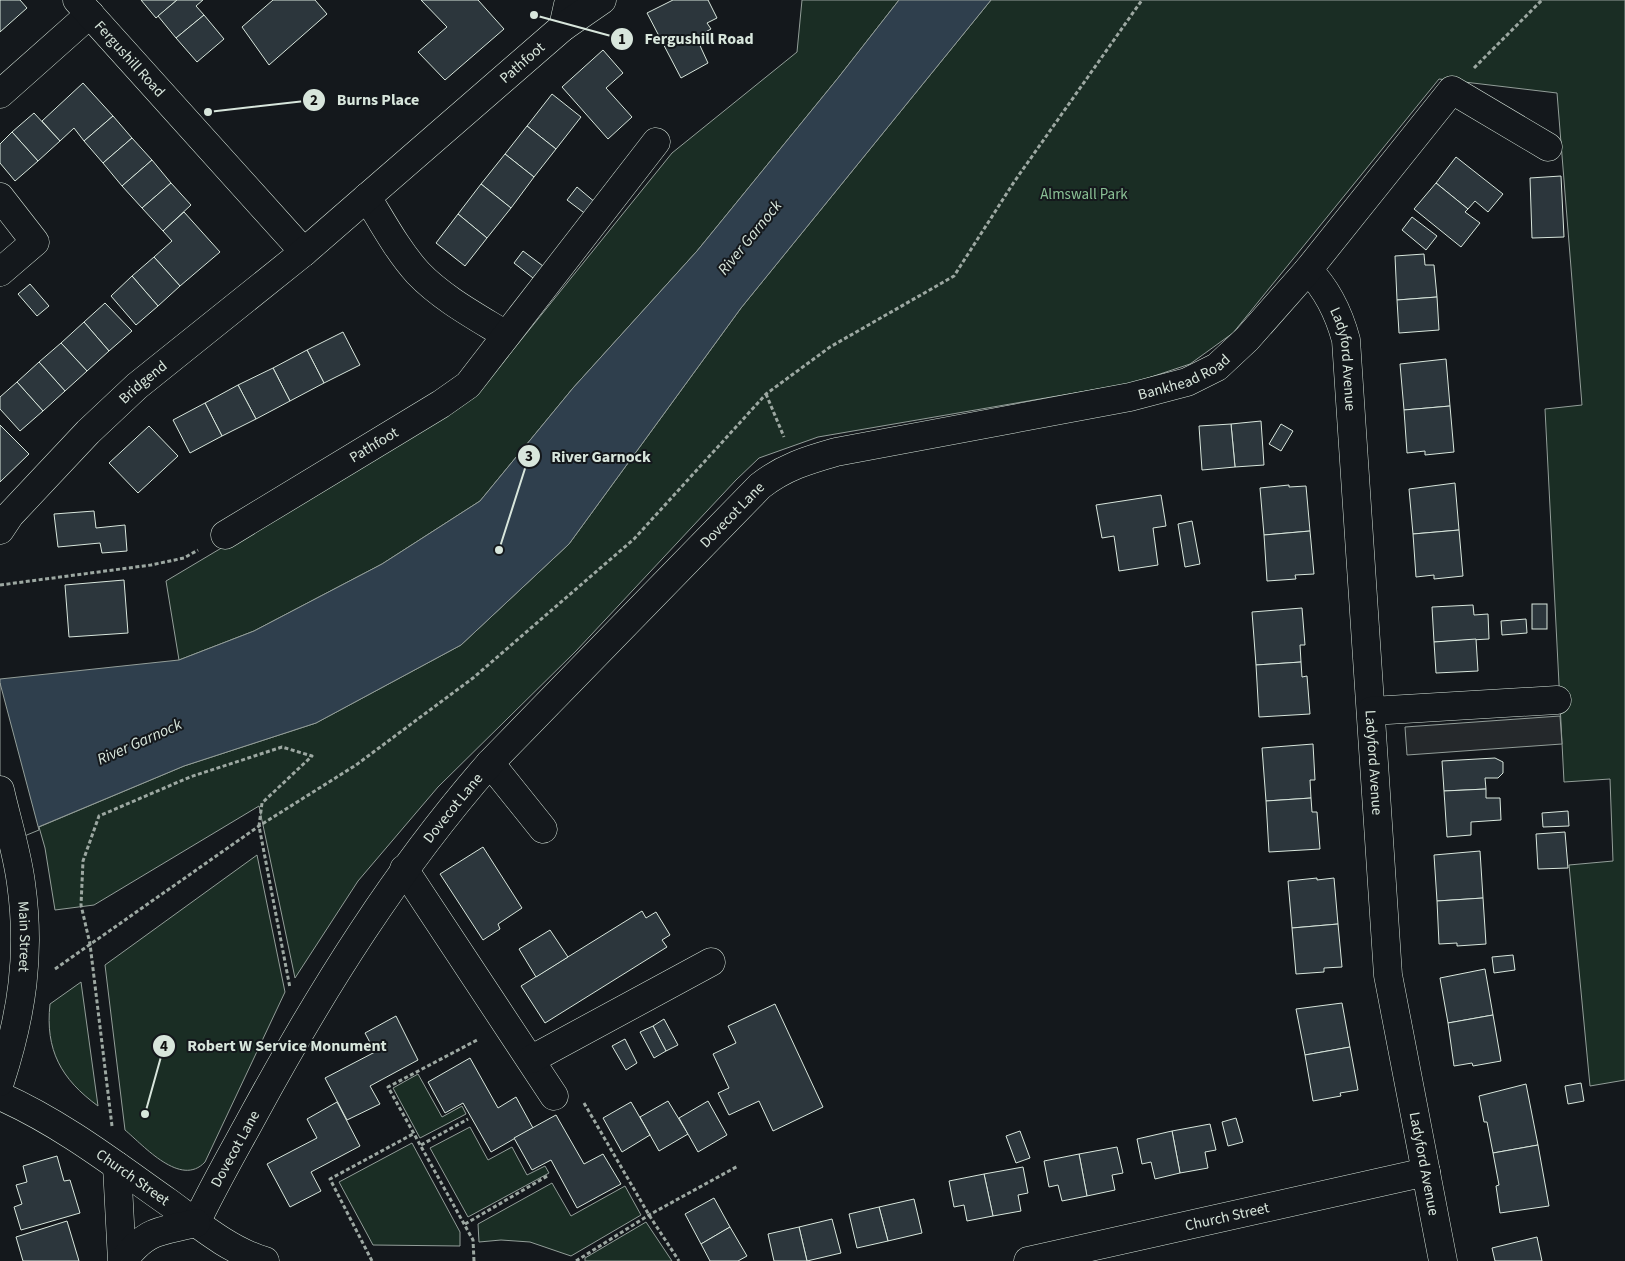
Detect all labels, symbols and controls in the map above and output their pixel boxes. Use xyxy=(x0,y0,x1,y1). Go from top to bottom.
street label: Fergushill Road xyxy=(89,16,170,102)
callout: Fergushill Road xyxy=(610,23,764,54)
text: Fergushill Road xyxy=(644,28,754,50)
text: 1 xyxy=(618,29,626,50)
street label: Pathfoot xyxy=(495,37,550,89)
callout: Burns Place xyxy=(302,84,429,115)
text: Burns Place xyxy=(337,89,419,111)
text: 2 xyxy=(310,90,318,111)
park label: Almswall Park xyxy=(1040,184,1128,205)
water label: River Garnock xyxy=(713,195,787,280)
street label: Ladyford Avenue xyxy=(1324,304,1361,412)
street label: Bankhead Road xyxy=(1136,350,1235,405)
street label: Bridgend xyxy=(114,356,172,409)
street label: Pathfoot xyxy=(346,422,402,468)
callout: River Garnock xyxy=(516,441,661,472)
text: 3 xyxy=(525,446,533,467)
text: River Garnock xyxy=(551,446,651,468)
street label: Dovecot Lane xyxy=(695,477,769,553)
street label: Ladyford Avenue xyxy=(1359,709,1387,816)
water label: River Garnock xyxy=(93,713,186,770)
street label: Dovecot Lane xyxy=(418,769,488,848)
street label: Main Street xyxy=(12,900,35,973)
callout: Robert W Service Monument xyxy=(152,1030,396,1061)
text: Robert W Service Monument xyxy=(187,1035,387,1057)
text: 4 xyxy=(160,1036,168,1057)
street label: Dovecot Lane xyxy=(206,1107,265,1191)
street label: Ladyford Avenue xyxy=(1404,1110,1444,1217)
street label: Church Street xyxy=(92,1144,174,1211)
street label: Church Street xyxy=(1183,1197,1271,1237)

